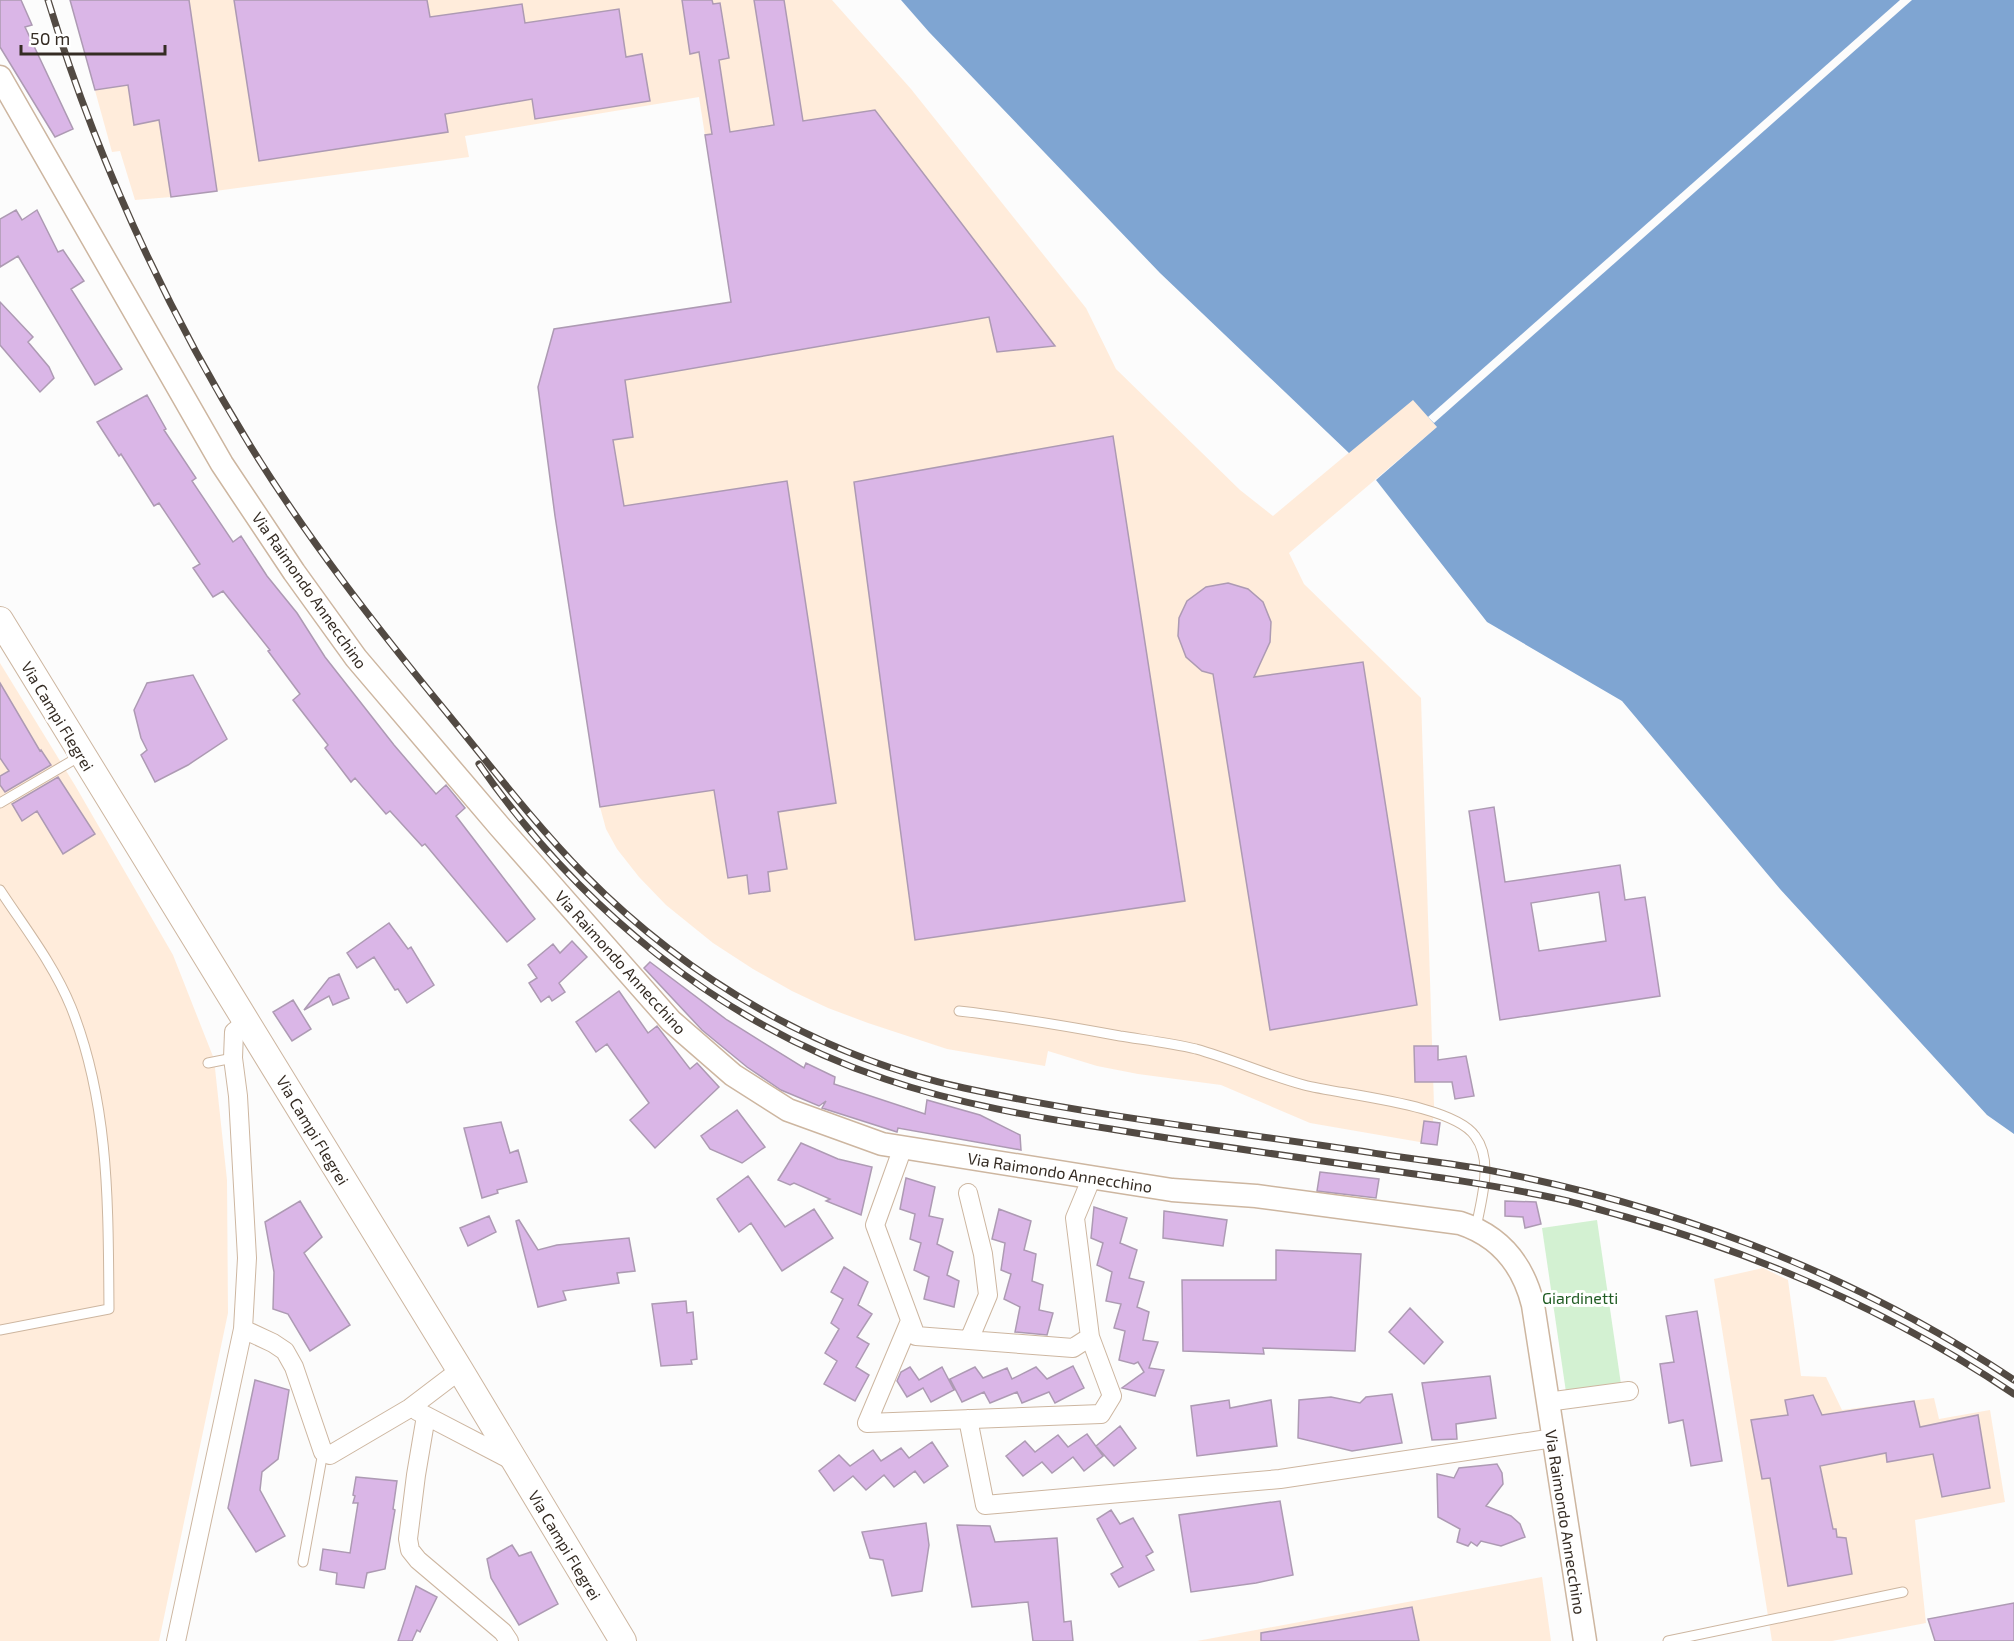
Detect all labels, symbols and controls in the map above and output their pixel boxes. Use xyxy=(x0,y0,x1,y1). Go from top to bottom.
scale bar xyxy=(21,18,165,56)
text: 50 m xyxy=(30,27,70,49)
street label: Via Raimondo Annecchino xyxy=(249,508,371,672)
street label: Via Campi Flegrei xyxy=(18,658,98,774)
street label: Via Raimondo Annecchino xyxy=(551,886,691,1038)
street label: Via Campi Flegrei xyxy=(273,1072,353,1188)
street label: Via Raimondo Annecchino xyxy=(966,1148,1154,1196)
park label: Giardinetti xyxy=(1542,1288,1618,1307)
street label: Via Raimondo Annecchino xyxy=(1542,1428,1590,1616)
street label: Via Campi Flegrei xyxy=(525,1487,605,1603)

